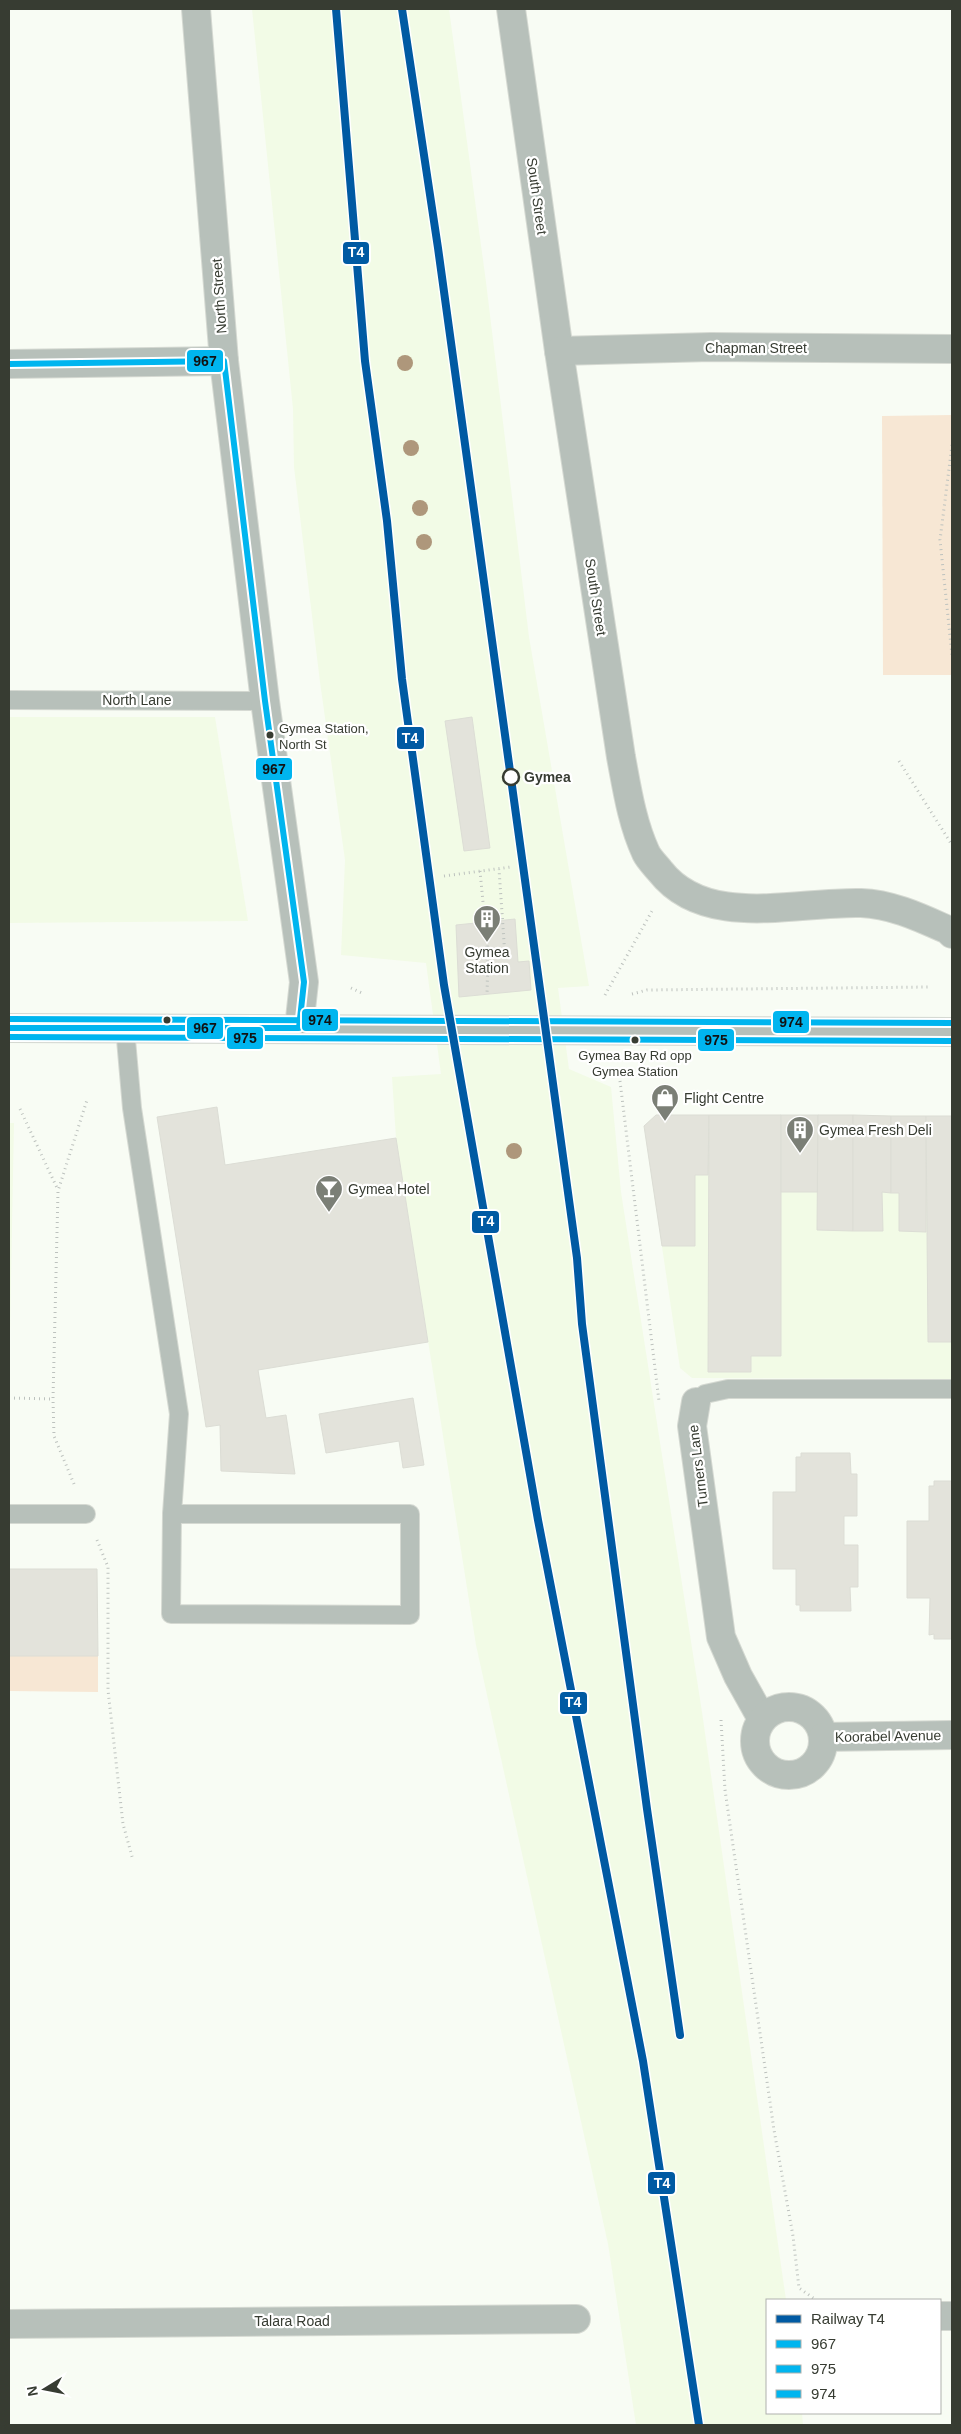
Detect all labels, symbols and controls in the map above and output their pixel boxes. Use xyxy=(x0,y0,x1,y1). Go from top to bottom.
street label: South Street xyxy=(524,156,550,236)
line badge: T4 xyxy=(342,241,370,265)
text: T4 xyxy=(348,244,364,260)
street label: North Street xyxy=(208,258,230,334)
street label: Chapman Street xyxy=(705,340,807,356)
line badge: 967 xyxy=(186,349,224,373)
text: 967 xyxy=(193,353,217,369)
street label: South Street xyxy=(582,557,610,637)
street label: North Lane xyxy=(102,692,172,708)
place label: Gymea Station, North St xyxy=(279,721,369,752)
line badge: T4 xyxy=(396,726,425,750)
marker: Gymea Station, North St xyxy=(265,730,275,740)
text: T4 xyxy=(402,730,418,746)
line badge: 967 xyxy=(255,757,293,781)
text: 967 xyxy=(262,761,286,777)
marker: Gymea xyxy=(502,768,520,786)
place label: Gymea xyxy=(524,769,571,785)
building icon: Gymea Station xyxy=(472,904,502,943)
place label: Gymea Station xyxy=(464,944,510,976)
line badge: 974 xyxy=(301,1008,339,1032)
line badge: 974 xyxy=(772,1010,810,1034)
text: 974 xyxy=(308,1012,332,1028)
text: 974 xyxy=(779,1014,803,1030)
unlabelled marker xyxy=(162,1015,172,1025)
line badge: 967 xyxy=(186,1016,224,1040)
text: 967 xyxy=(193,1020,217,1036)
line badge: 975 xyxy=(226,1026,264,1050)
line badge: 975 xyxy=(697,1028,735,1052)
text: 975 xyxy=(233,1030,257,1046)
text: 975 xyxy=(704,1032,728,1048)
marker: Gymea Bay Rd opp Gymea Station xyxy=(630,1035,640,1045)
place label: Gymea Bay Rd opp Gymea Station xyxy=(578,1048,692,1079)
shop icon: Flight Centre xyxy=(650,1083,680,1122)
place label: Flight Centre xyxy=(684,1090,764,1106)
building icon: Gymea Fresh Deli xyxy=(785,1115,815,1154)
place label: Gymea Fresh Deli xyxy=(819,1122,932,1138)
bar icon: Gymea Hotel xyxy=(314,1174,344,1213)
place label: Gymea Hotel xyxy=(348,1181,430,1197)
line badge: T4 xyxy=(471,1210,500,1234)
text: T4 xyxy=(478,1213,494,1229)
street label: Turners Lane xyxy=(685,1424,711,1508)
line badge: T4 xyxy=(559,1691,588,1715)
text: T4 xyxy=(565,1694,581,1710)
street label: Koorabel Avenue xyxy=(835,1727,942,1745)
line badge: T4 xyxy=(647,2171,676,2195)
text: T4 xyxy=(654,2175,670,2191)
legend xyxy=(766,2299,941,2414)
text: Railway T4 xyxy=(811,2310,885,2327)
street label: Talara Road xyxy=(254,2313,330,2329)
text: 967 xyxy=(811,2335,836,2352)
text: 975 xyxy=(811,2360,836,2377)
north arrow xyxy=(20,2364,70,2414)
text: N xyxy=(23,2385,41,2398)
text: 974 xyxy=(811,2385,836,2402)

